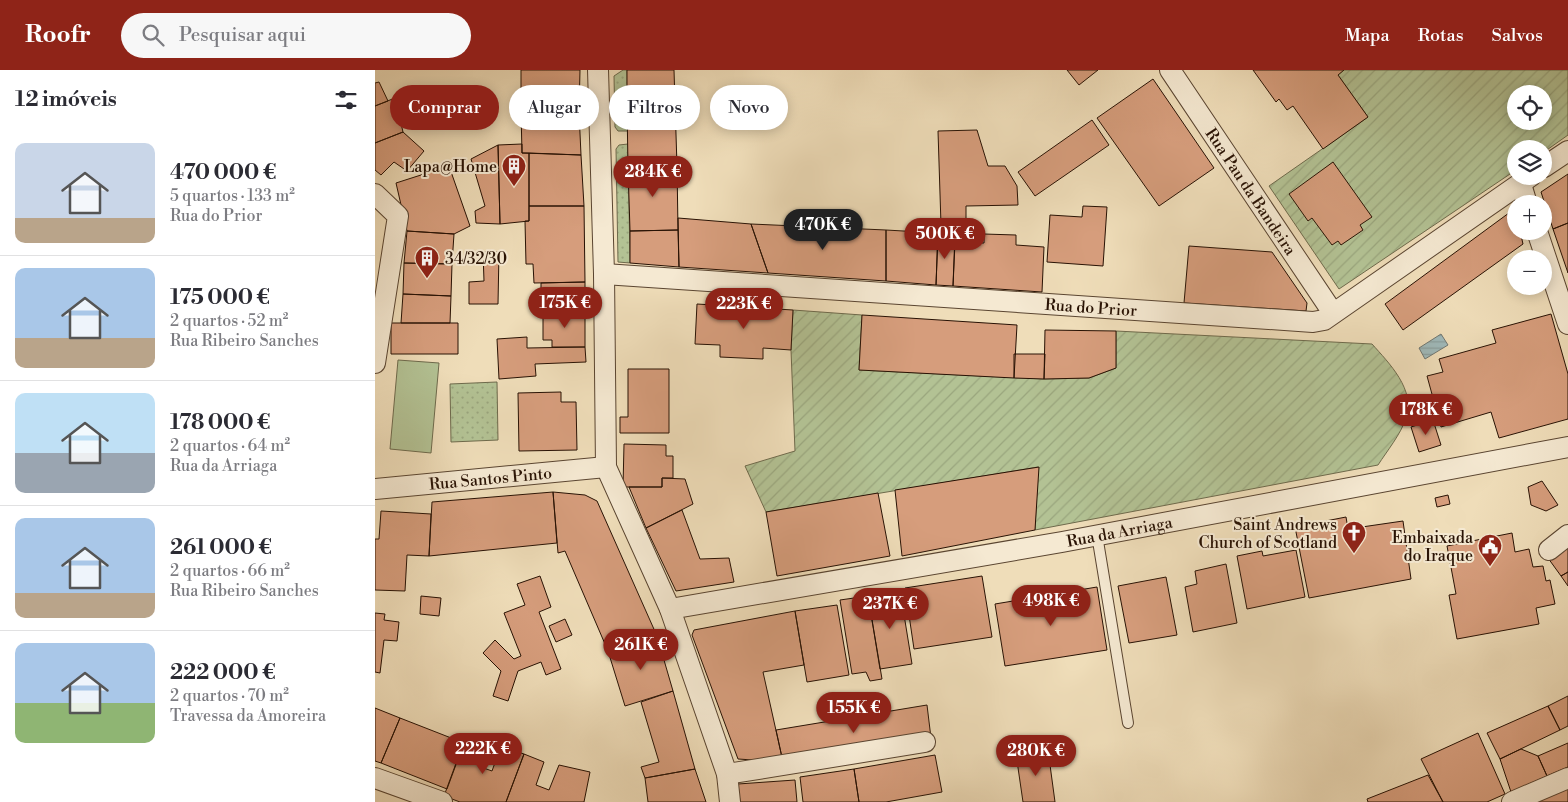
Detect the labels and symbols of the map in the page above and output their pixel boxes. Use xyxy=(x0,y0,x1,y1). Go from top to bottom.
street label: Rua Pau da Bandeira xyxy=(1201,124,1301,260)
building icon: Lapa@Home xyxy=(501,153,527,187)
pin: 284K € xyxy=(612,156,694,198)
place label: Lapa@Home xyxy=(404,157,497,177)
pin: 470K € xyxy=(782,208,864,251)
pin: 500K € xyxy=(904,218,986,260)
building icon: 34/32/30 xyxy=(414,245,440,279)
place label: 34/32/30 xyxy=(445,249,507,269)
pin: 175K € xyxy=(524,286,606,329)
pin: 223K € xyxy=(703,288,785,330)
street label: Rua do Prior xyxy=(1044,295,1138,321)
pin: 178K € xyxy=(1385,394,1467,436)
street label: Rua Santos Pinto xyxy=(428,463,553,495)
street label: Rua da Arriaga xyxy=(1065,512,1175,552)
place label: Saint Andrews Church of Scotland xyxy=(1199,515,1337,553)
church icon: Saint Andrews Church of Scotland xyxy=(1341,520,1367,554)
place label: Embaixada do Iraque xyxy=(1392,528,1474,566)
public building icon: Embaixada do Iraque xyxy=(1477,533,1503,567)
pin: 498K € xyxy=(1010,584,1092,627)
pin: 237K € xyxy=(849,588,931,630)
pin: 261K € xyxy=(600,628,682,671)
pin: 155K € xyxy=(813,692,895,734)
pin: 222K € xyxy=(442,732,524,775)
pin: 280K € xyxy=(995,734,1077,777)

